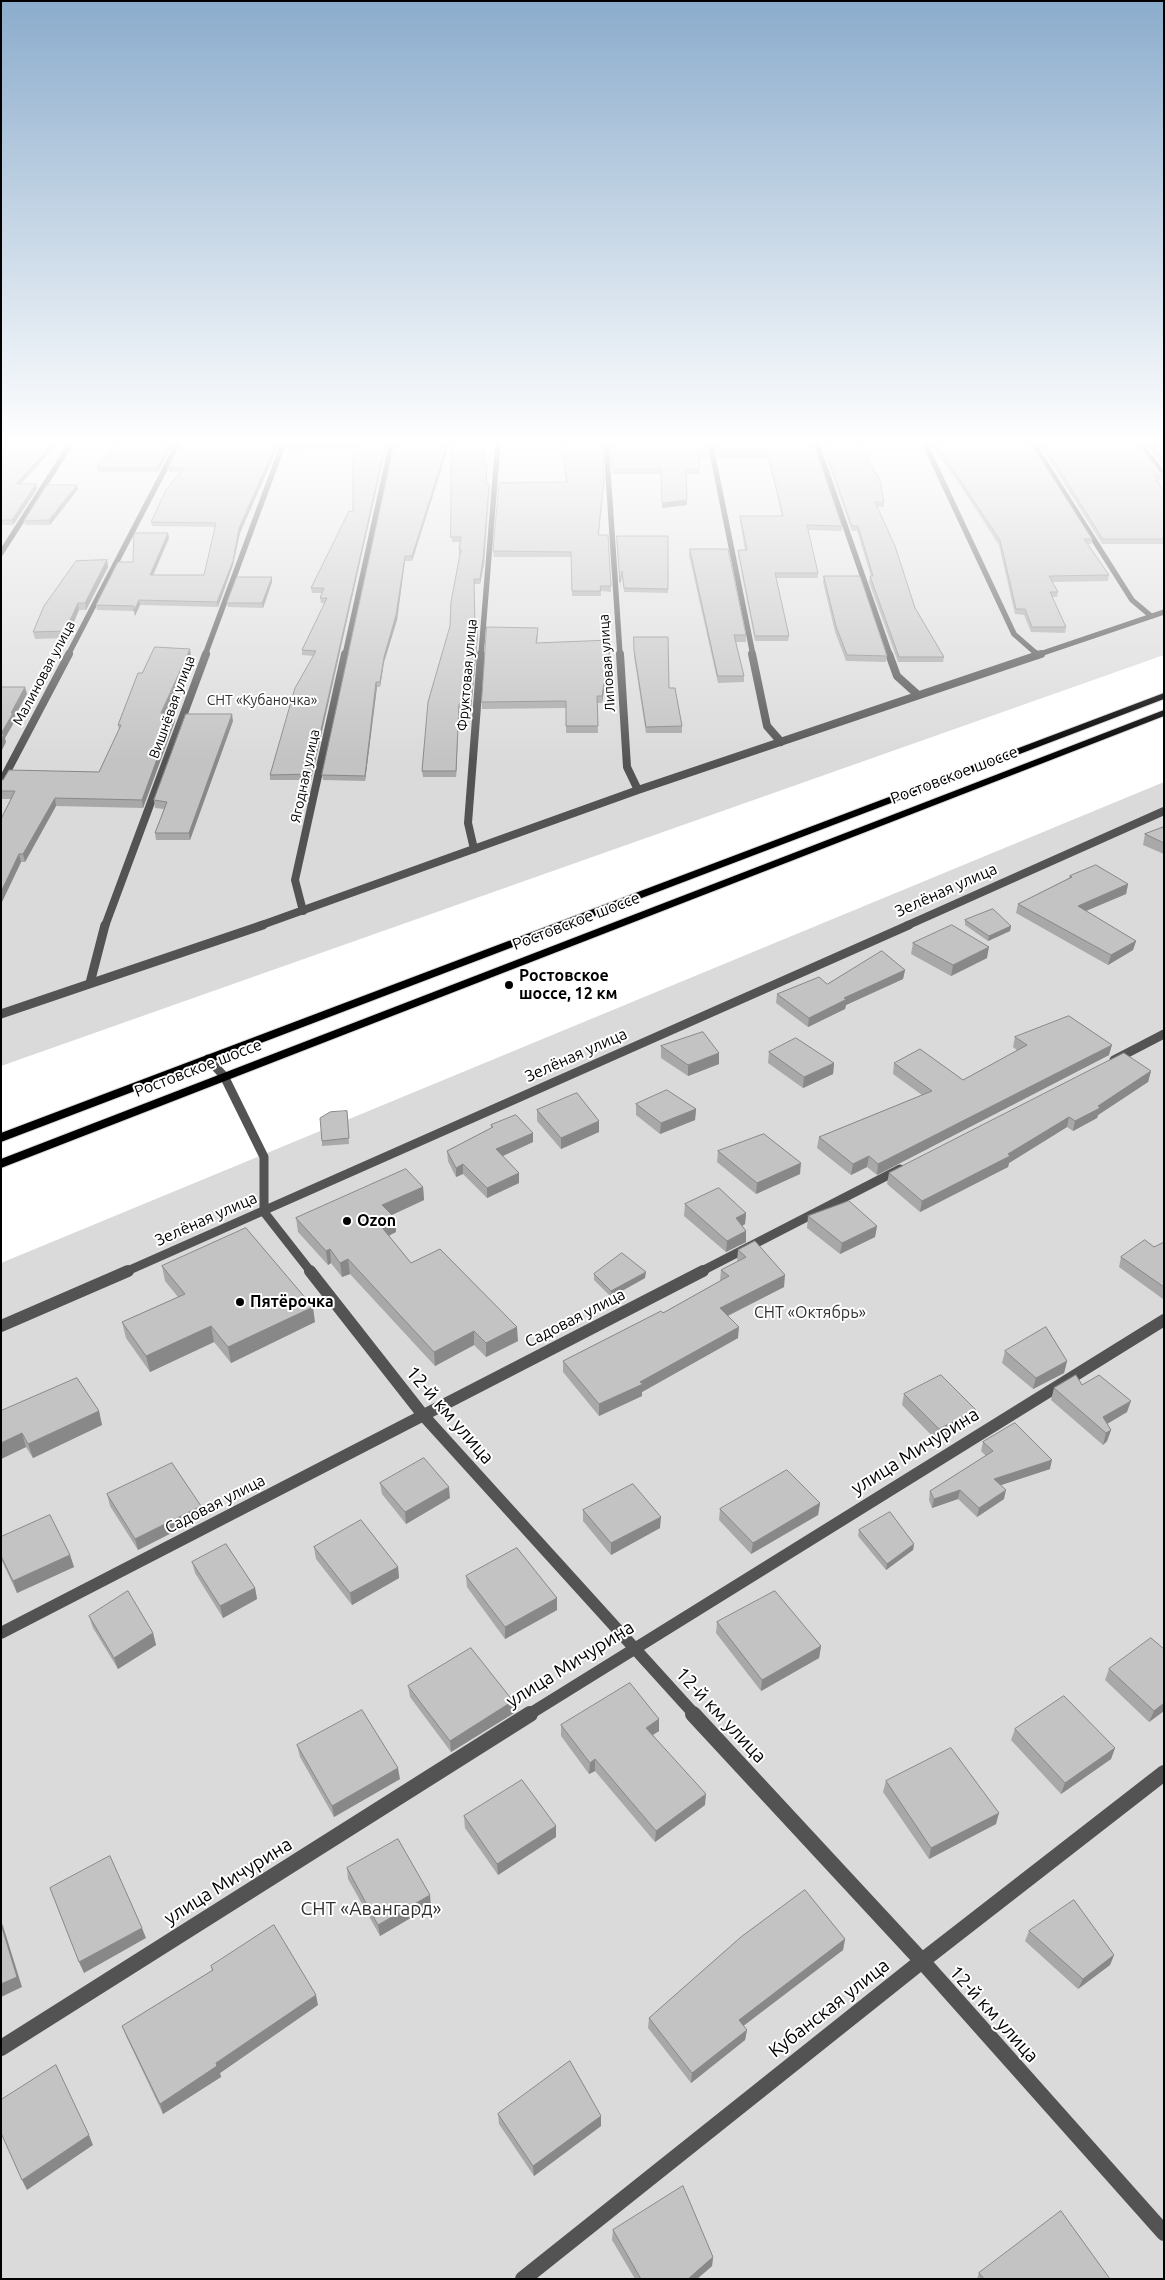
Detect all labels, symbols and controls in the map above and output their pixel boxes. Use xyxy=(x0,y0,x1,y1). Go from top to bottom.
street label: Липовая улица xyxy=(595,613,619,713)
street label: Малиновая улица xyxy=(9,618,79,728)
street label: Фруктовая улица xyxy=(454,618,480,732)
street label: Вишнёвая улица xyxy=(146,653,198,761)
park label: СНТ «Кубаночка» xyxy=(207,692,317,708)
street label: Ягодная улица xyxy=(287,728,323,824)
street label: Ростовское шоссе xyxy=(888,742,1020,808)
street label: Зелёная улица xyxy=(892,859,1000,921)
street label: Ростовское шоссе xyxy=(510,888,642,954)
place label: Ростовское шоссе, 12 км xyxy=(519,966,618,1004)
marker: Ростовское шоссе, 12 км xyxy=(503,979,515,991)
street label: Зелёная улица xyxy=(522,1024,630,1086)
street label: Ростовское шоссе xyxy=(132,1035,264,1101)
street label: Зелёная улица xyxy=(152,1188,260,1250)
place label: Ozon xyxy=(357,1211,396,1231)
marker: Ozon xyxy=(341,1215,353,1227)
street label: Садовая улица xyxy=(522,1284,628,1352)
place label: Пятёрочка xyxy=(250,1292,334,1312)
marker: Пятёрочка xyxy=(234,1296,246,1308)
park label: СНТ «Октябрь» xyxy=(754,1303,866,1323)
street label: 12-й км улица xyxy=(401,1361,499,1469)
street label: улица Мичурина xyxy=(847,1403,983,1499)
street label: Садовая улица xyxy=(162,1470,268,1538)
street label: улица Мичурина xyxy=(502,1616,638,1712)
street label: 12-й км улица xyxy=(671,1662,771,1768)
street label: улица Мичурина xyxy=(160,1833,296,1929)
park label: СНТ «Авангард» xyxy=(300,1898,442,1920)
street label: Кубанская улица xyxy=(764,1954,894,2062)
street label: 12-й км улица xyxy=(945,1961,1043,2067)

